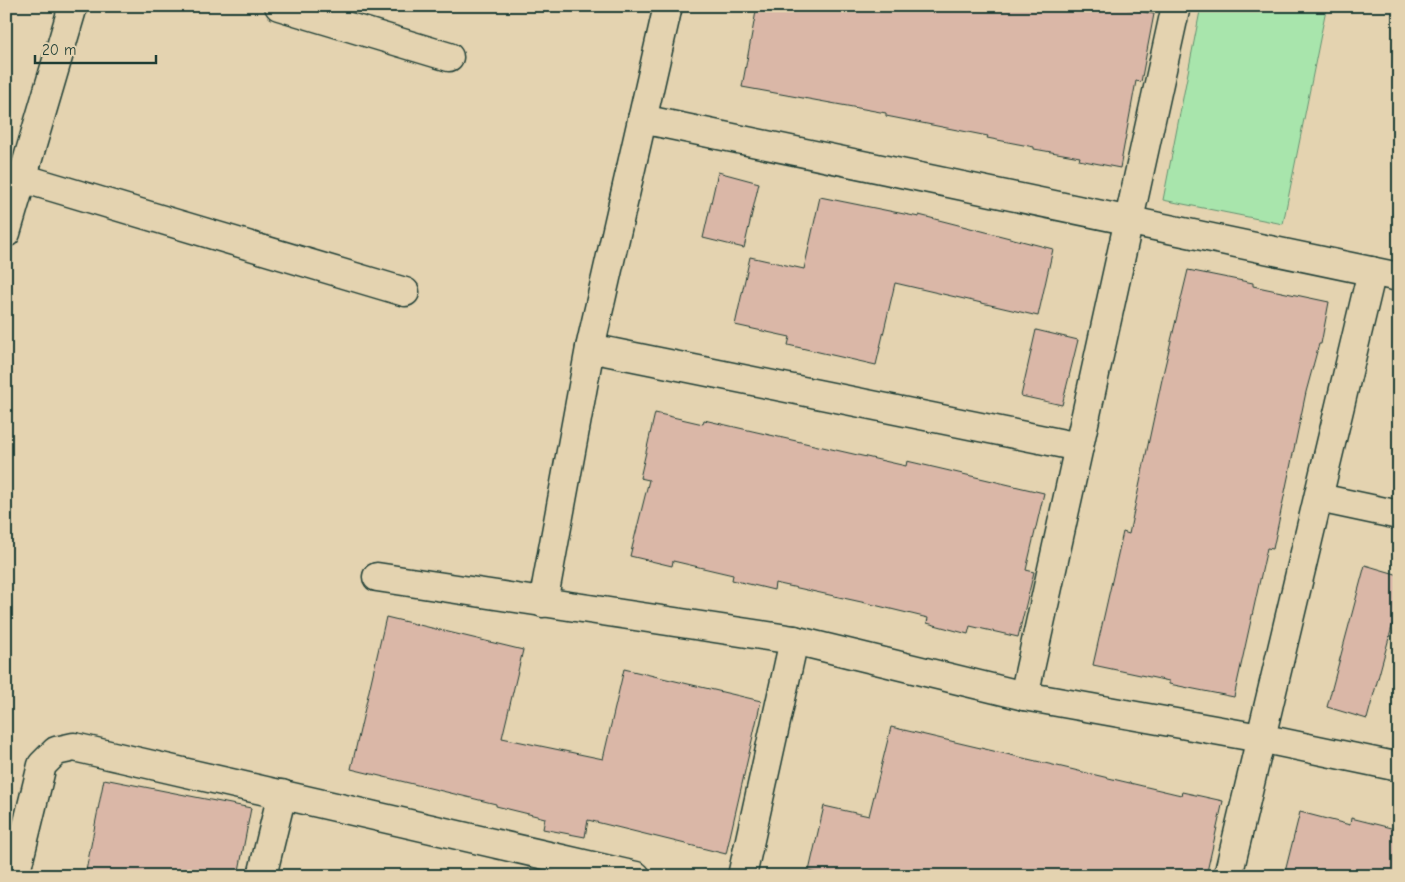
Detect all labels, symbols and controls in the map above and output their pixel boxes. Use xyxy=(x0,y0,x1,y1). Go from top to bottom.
scale bar xyxy=(35,32,156,64)
text: 20 m xyxy=(42,41,76,59)

